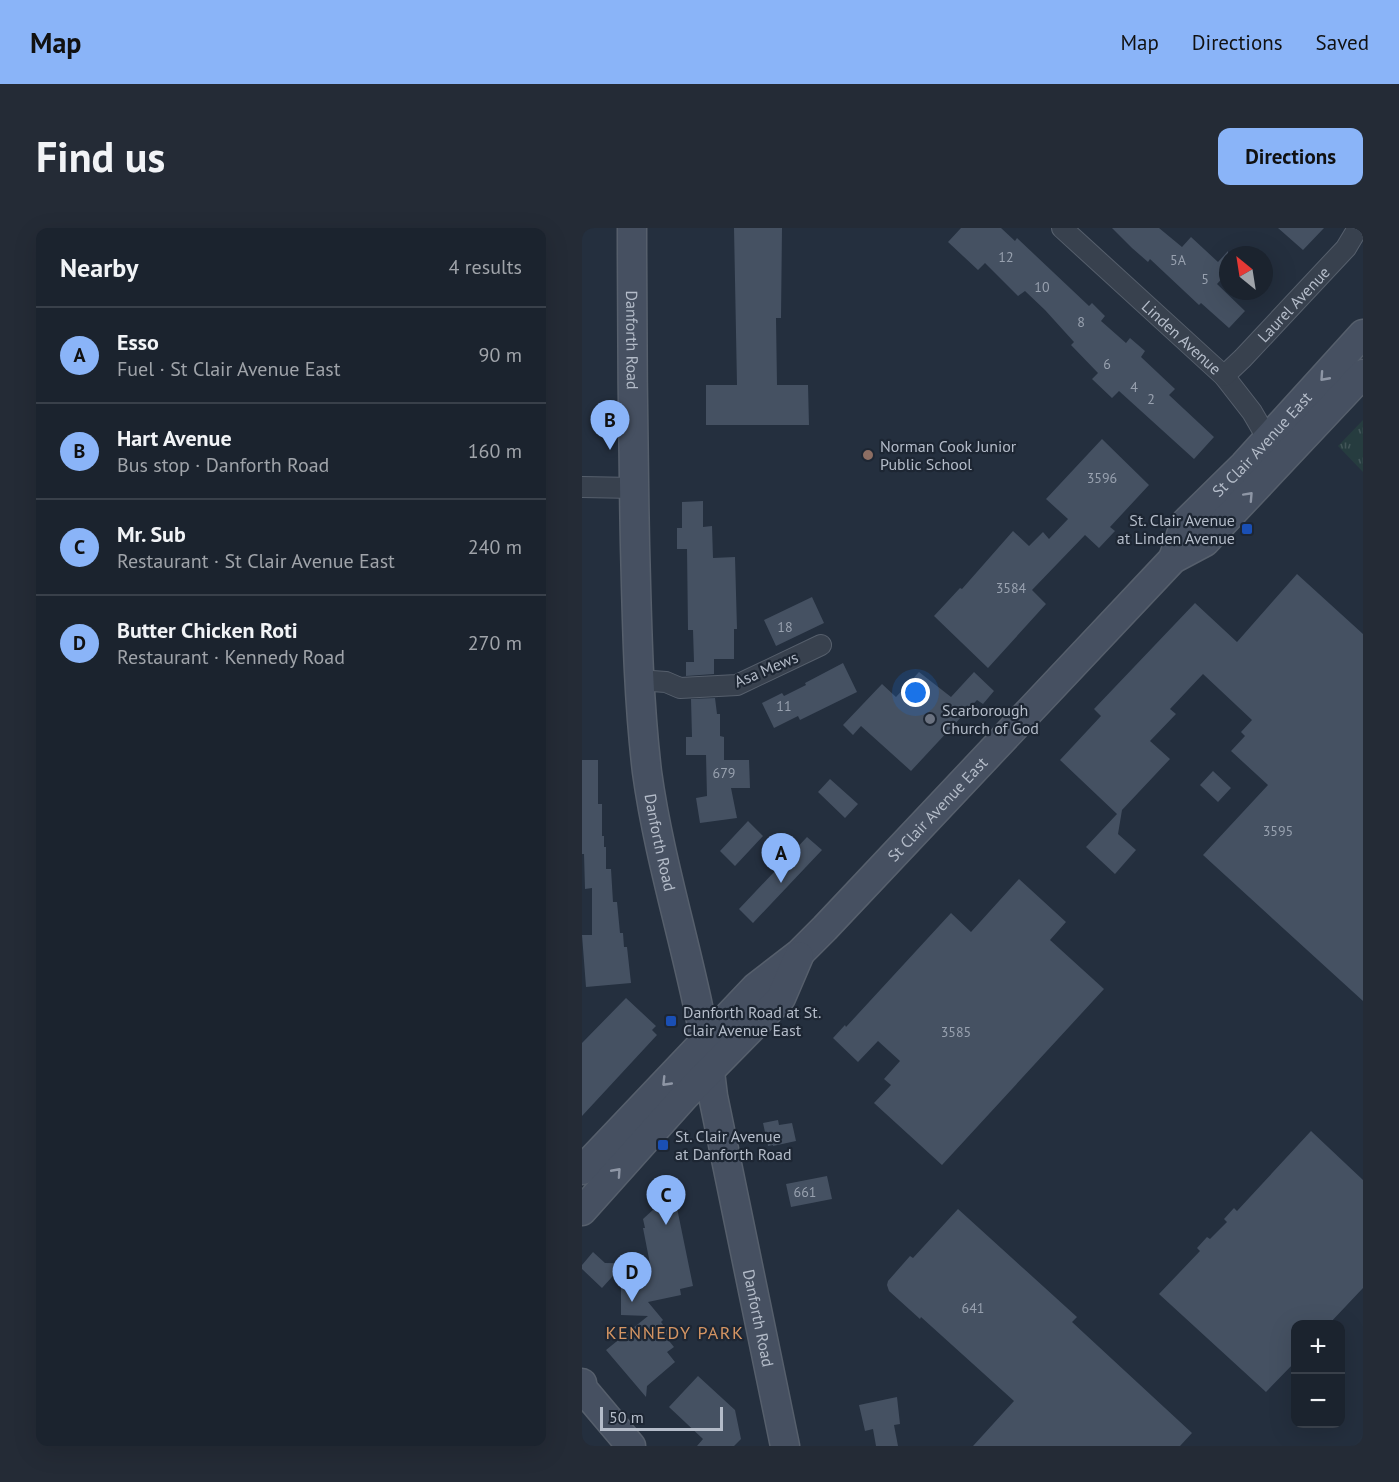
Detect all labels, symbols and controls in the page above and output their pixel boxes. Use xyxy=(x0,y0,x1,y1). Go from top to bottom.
text: Map xyxy=(30,24,81,61)
text: Map xyxy=(1120,29,1159,56)
text: Directions xyxy=(1192,29,1283,56)
text: Saved xyxy=(1316,29,1369,56)
button: Directions xyxy=(1218,128,1363,185)
text: Find us xyxy=(36,129,165,184)
north arrow xyxy=(1219,246,1273,300)
house number: 12 xyxy=(998,248,1014,266)
text: Nearby xyxy=(60,251,138,284)
house number: 5A xyxy=(1170,251,1187,269)
text: 4 results xyxy=(449,254,522,280)
street label: Laurel Avenue xyxy=(1253,262,1334,346)
house number: 5 xyxy=(1201,270,1209,288)
house number: 10 xyxy=(1034,278,1050,296)
street label: Danforth Road xyxy=(622,291,643,390)
street label: Linden Avenue xyxy=(1138,296,1226,379)
house number: 8 xyxy=(1077,313,1085,331)
text: Esso xyxy=(117,328,159,356)
text: A xyxy=(73,342,86,368)
text: 90 m xyxy=(479,342,522,368)
house number: 6 xyxy=(1103,355,1111,373)
text: Fuel · St Clair Avenue East xyxy=(117,356,341,382)
one-way arrow xyxy=(1320,371,1331,381)
house number: 4 xyxy=(1130,378,1138,396)
street label: St Clair Avenue East xyxy=(1208,387,1316,501)
house number: 2 xyxy=(1147,390,1155,408)
pin: B xyxy=(591,400,630,450)
text: Hart Avenue xyxy=(117,424,232,452)
place label: Norman Cook Junior Public School xyxy=(880,436,1017,474)
text: B xyxy=(74,438,85,464)
text: 160 m xyxy=(468,438,522,464)
marker: Norman Cook Junior Public School xyxy=(861,448,875,462)
text: Bus stop · Danforth Road xyxy=(117,452,329,478)
house number: 3596 xyxy=(1087,469,1117,487)
one-way arrow xyxy=(1242,492,1253,502)
place label: St. Clair Avenue at Linden Avenue xyxy=(1117,510,1235,548)
text: Mr. Sub xyxy=(117,520,186,548)
marker: St. Clair Avenue at Linden Avenue xyxy=(1240,522,1254,536)
text: C xyxy=(74,534,85,560)
text: 240 m xyxy=(468,534,522,560)
text: Restaurant · St Clair Avenue East xyxy=(117,548,395,574)
house number: 3584 xyxy=(996,579,1027,597)
text: Butter Chicken Roti xyxy=(117,616,298,644)
house number: 18 xyxy=(777,618,793,636)
text: D xyxy=(73,630,86,656)
text: 270 m xyxy=(468,630,522,656)
text: Restaurant · Kennedy Road xyxy=(117,644,345,670)
street label: Asa Mews xyxy=(731,647,801,691)
your location xyxy=(901,678,930,707)
house number: 11 xyxy=(776,697,792,715)
place label: Scarborough Church of God xyxy=(942,700,1039,738)
marker: Scarborough Church of God xyxy=(923,712,937,726)
street label: St Clair Avenue East xyxy=(883,752,992,866)
house number: 679 xyxy=(713,764,735,782)
street label: Danforth Road xyxy=(640,792,680,893)
house number: 3595 xyxy=(1263,822,1293,840)
pin: A xyxy=(762,834,800,883)
place label: Danforth Road at St. Clair Avenue East xyxy=(683,1002,821,1040)
marker: Danforth Road at St. Clair Avenue East xyxy=(664,1014,678,1028)
house number: 3585 xyxy=(941,1023,971,1041)
one-way arrow xyxy=(662,1075,673,1086)
place label: St. Clair Avenue at Danforth Road xyxy=(675,1126,792,1164)
marker: St. Clair Avenue at Danforth Road xyxy=(656,1138,670,1152)
one-way arrow xyxy=(610,1168,621,1178)
pin: C xyxy=(646,1176,686,1225)
house number: 661 xyxy=(794,1183,816,1201)
pin: D xyxy=(613,1252,652,1302)
street label: Danforth Road xyxy=(739,1268,778,1369)
house number: 641 xyxy=(962,1299,984,1317)
map controls xyxy=(1291,1320,1345,1428)
button: + xyxy=(1291,1320,1345,1374)
district label: KENNEDY PARK xyxy=(605,1321,745,1344)
button: − xyxy=(1291,1374,1345,1428)
scale bar xyxy=(600,1404,723,1432)
text: 50 m xyxy=(609,1407,644,1427)

